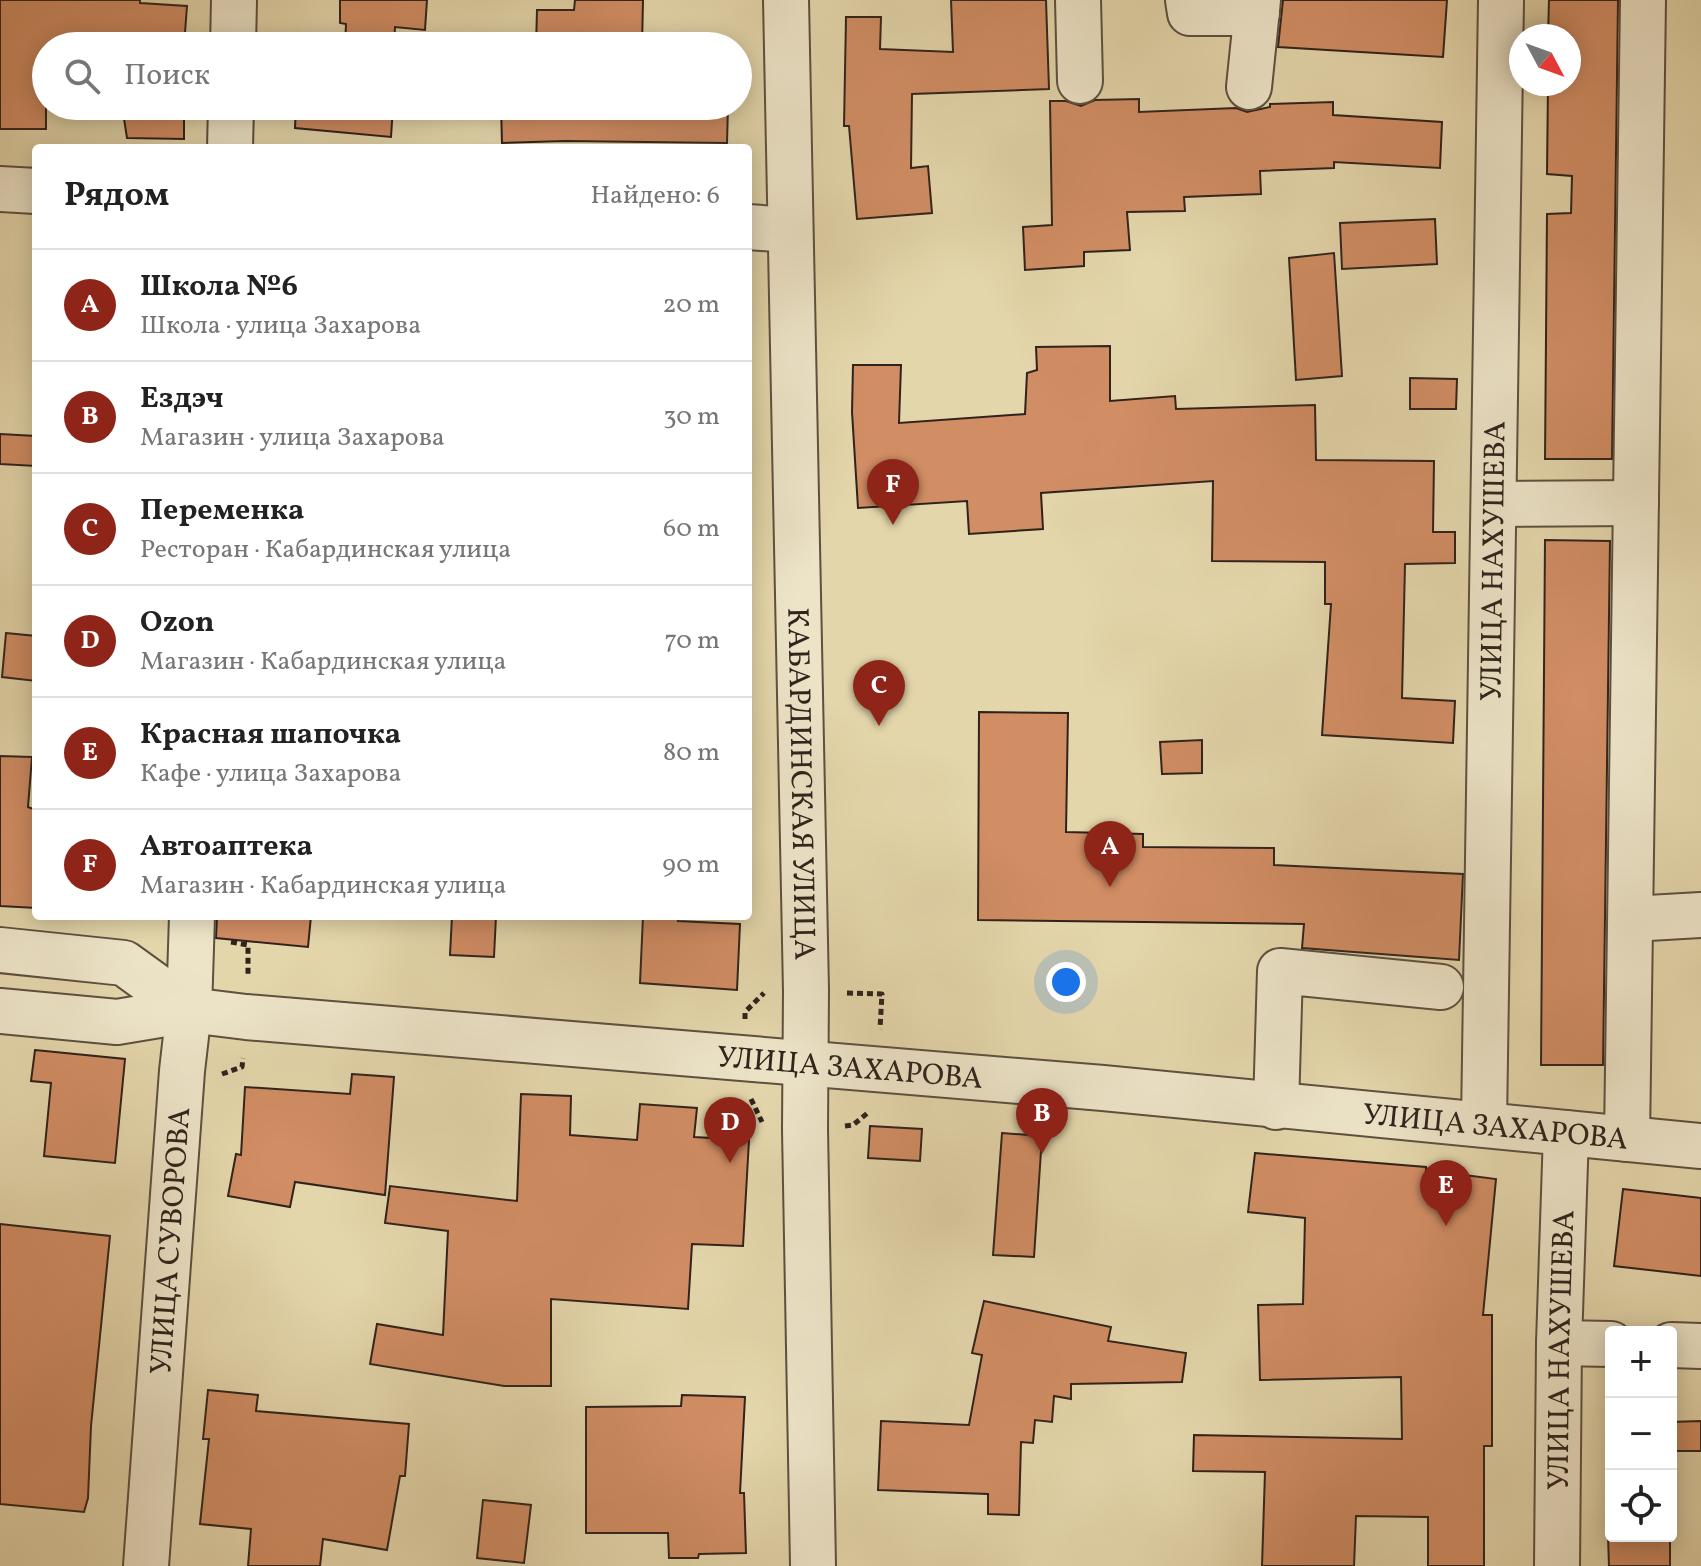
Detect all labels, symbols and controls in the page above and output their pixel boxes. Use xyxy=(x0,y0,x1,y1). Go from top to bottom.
north arrow xyxy=(1509,24,1581,96)
search box xyxy=(32,32,752,120)
icon: search xyxy=(60,54,104,98)
text: Поиск xyxy=(124,55,210,97)
text: Рядом xyxy=(64,173,169,220)
text: Найдено: 6 xyxy=(590,178,720,214)
text: Школа №6 xyxy=(140,266,298,308)
text: A xyxy=(81,287,99,323)
text: 20 m xyxy=(662,287,720,323)
text: Школа · улица Захарова xyxy=(140,308,421,344)
text: Ездэч xyxy=(140,378,223,420)
text: B xyxy=(81,399,99,435)
text: 30 m xyxy=(663,399,720,435)
text: Магазин · улица Захарова xyxy=(140,420,445,456)
street label: УЛИЦА НАХУШЕВА xyxy=(1471,421,1518,702)
pin: F xyxy=(867,459,919,525)
text: Переменка xyxy=(140,490,304,532)
text: C xyxy=(82,511,98,547)
text: 60 m xyxy=(663,511,720,547)
text: Ресторан · Кабардинская улица xyxy=(140,532,511,568)
text: Ozon xyxy=(140,602,214,644)
street label: КАБАРДИНСКАЯ УЛИЦА xyxy=(775,607,824,961)
text: D xyxy=(80,623,100,659)
text: 70 m xyxy=(665,623,720,659)
text: Магазин · Кабардинская улица xyxy=(140,644,506,680)
pin: C xyxy=(853,660,905,726)
text: Красная шапочка xyxy=(140,714,401,756)
text: E xyxy=(82,735,98,771)
text: 80 m xyxy=(663,735,720,771)
text: Кафе · улица Захарова xyxy=(140,756,401,792)
pin: A xyxy=(1084,821,1136,887)
text: Автоаптека xyxy=(140,826,313,868)
text: F xyxy=(82,847,98,883)
text: 90 m xyxy=(662,847,720,883)
text: Магазин · Кабардинская улица xyxy=(140,868,506,904)
your location xyxy=(1046,962,1086,1002)
street label: УЛИЦА ЗАХАРОВА xyxy=(715,1037,984,1101)
pin: B xyxy=(1016,1088,1068,1154)
street label: УЛИЦА ЗАХАРОВА xyxy=(1360,1094,1630,1162)
pin: D xyxy=(704,1097,756,1163)
street label: УЛИЦА СУВОРОВА xyxy=(141,1106,202,1376)
pin: E xyxy=(1420,1160,1472,1226)
street label: УЛИЦА НАХУШЕВА xyxy=(1539,1209,1586,1490)
map controls xyxy=(1605,1326,1677,1542)
button: + xyxy=(1605,1326,1677,1398)
button: − xyxy=(1605,1398,1677,1470)
button: locate xyxy=(1605,1470,1677,1542)

